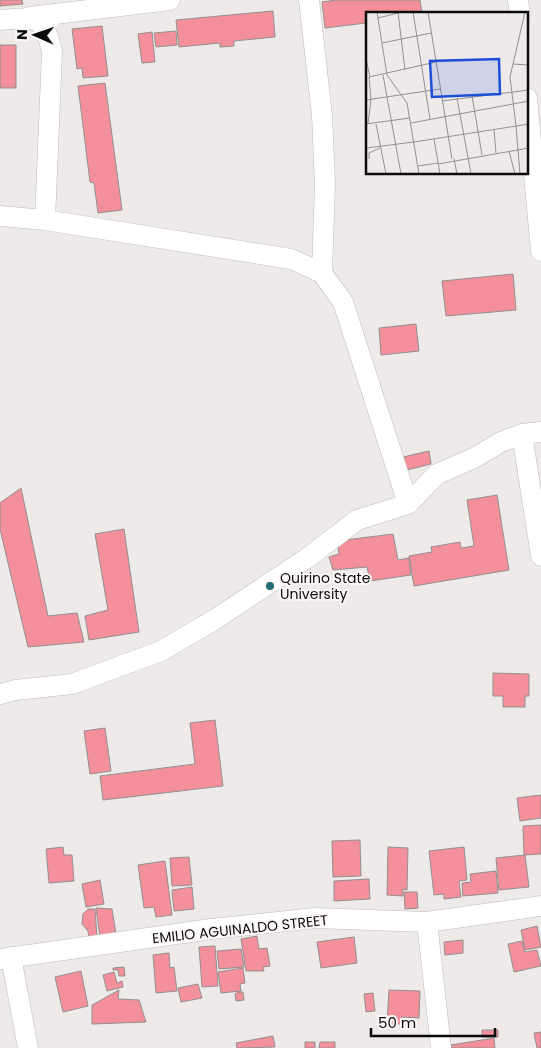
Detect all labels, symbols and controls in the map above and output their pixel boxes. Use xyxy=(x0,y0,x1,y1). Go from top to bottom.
north arrow xyxy=(10,10,60,60)
inset map xyxy=(366,12,528,175)
text: N xyxy=(12,29,32,40)
place label: Quirino State University xyxy=(280,568,371,604)
marker: Quirino State University xyxy=(264,580,276,592)
street label: EMILIO AGUINALDO STREET xyxy=(151,910,329,948)
scale bar xyxy=(371,1006,495,1038)
text: 50 m xyxy=(378,1012,416,1033)

